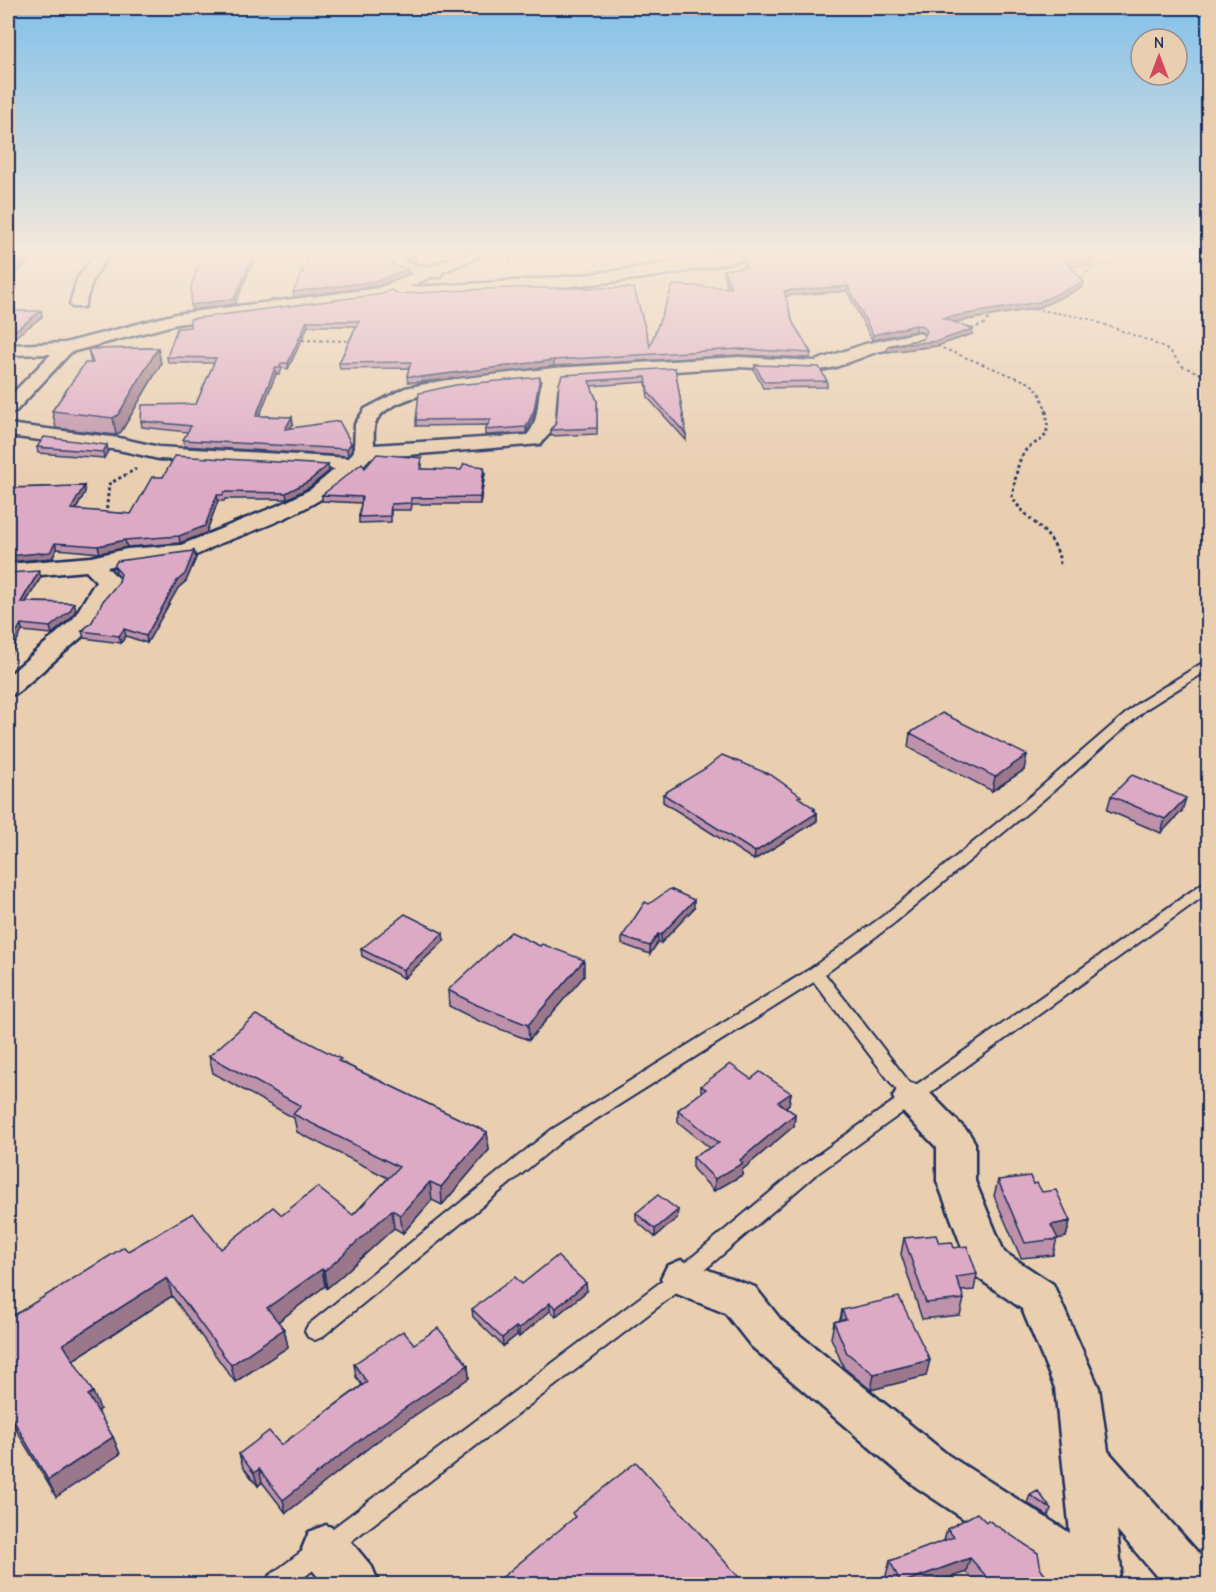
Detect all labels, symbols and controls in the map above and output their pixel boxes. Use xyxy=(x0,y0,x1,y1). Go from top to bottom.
north arrow xyxy=(1129,27,1189,87)
text: N xyxy=(1154,34,1164,52)

